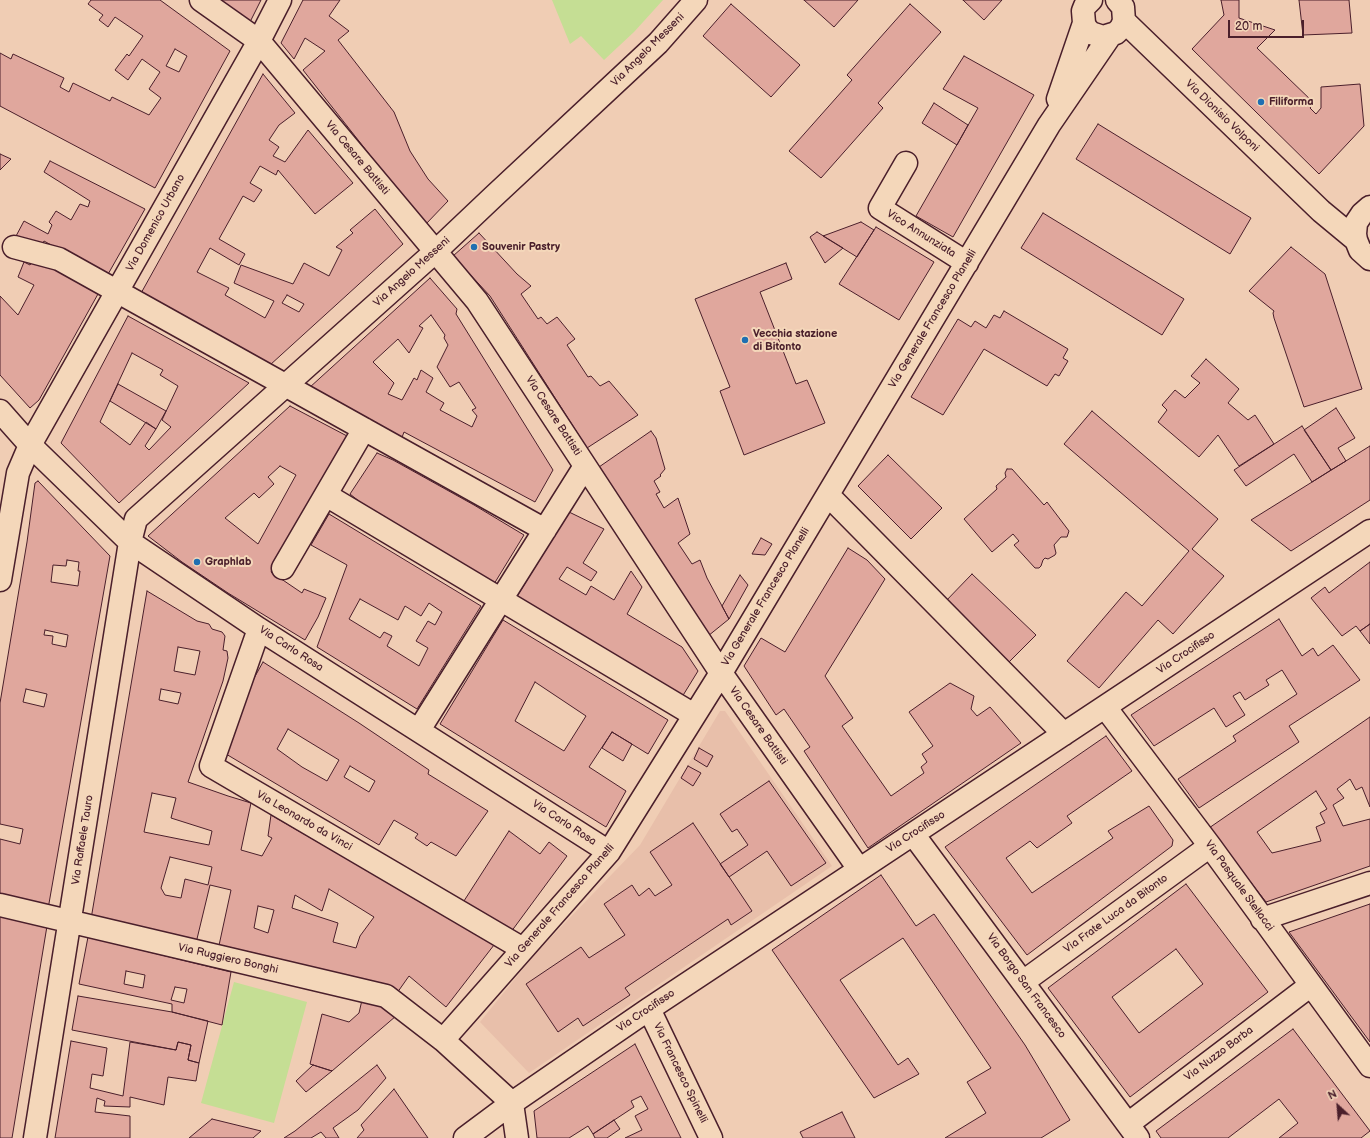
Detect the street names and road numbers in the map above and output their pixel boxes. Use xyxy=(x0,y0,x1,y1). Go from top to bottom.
street label: Via Angelo Messeni xyxy=(609,11,687,89)
street label: Via Dionisio Volponi xyxy=(1182,77,1262,155)
street label: Via Cesare Battisti xyxy=(322,118,392,198)
street label: Via Domenico Urbano xyxy=(124,172,188,274)
street label: Vico Annunziata xyxy=(884,207,958,261)
street label: Via Angelo Messeni xyxy=(371,234,453,310)
street label: Via Generale Francesco Planelli xyxy=(886,247,980,391)
street label: Via Cesare Battisti xyxy=(522,374,584,458)
street label: Via Generale Francesco Planelli xyxy=(719,525,813,669)
street label: Via Carlo Rosa xyxy=(256,623,326,675)
street label: Via Crocifisso xyxy=(1154,629,1218,677)
street label: Via Cesare Battisti xyxy=(726,684,790,768)
street label: Via Leonardo da Vinci xyxy=(254,788,354,854)
street label: Via Raffaele Tauro xyxy=(69,794,97,886)
street label: Via Carlo Rosa xyxy=(529,797,599,849)
street label: Via Crocifisso xyxy=(884,808,948,856)
street label: Via Pasquale Stellacci xyxy=(1202,838,1276,934)
street label: Via Generale Francesco Planelli xyxy=(503,842,617,970)
street label: Via Frate Luca da Bitonto xyxy=(1061,872,1171,956)
street label: Via Borgo San Francesco xyxy=(984,931,1068,1041)
street label: Via Ruggiero Bonghi xyxy=(177,941,279,977)
street label: Via Crocifisso xyxy=(614,987,678,1035)
street label: Via Francesco Spinelli xyxy=(650,1021,710,1125)
street label: Via Nuzzo Barba xyxy=(1182,1024,1256,1084)

